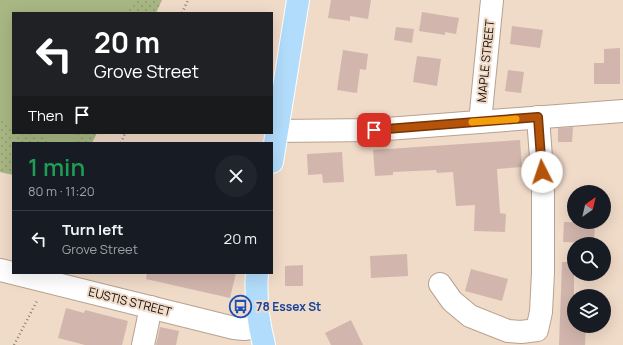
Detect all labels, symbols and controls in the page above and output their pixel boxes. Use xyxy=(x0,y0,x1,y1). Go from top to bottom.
street label: MAPLE STREET xyxy=(473,18,498,103)
text: 20 m xyxy=(94,23,160,61)
icon: left xyxy=(28,28,80,80)
text: Grove Street xyxy=(94,59,199,83)
icon: arrive xyxy=(71,104,93,126)
text: Then xyxy=(28,105,63,126)
pin xyxy=(357,113,391,147)
icon: arrive xyxy=(363,119,385,141)
text: 1 min xyxy=(28,150,85,183)
position arrow xyxy=(521,151,563,193)
button: close xyxy=(215,155,257,197)
text: 80 m · 11:20 xyxy=(28,182,95,200)
north arrow xyxy=(567,185,611,229)
map controls xyxy=(567,185,611,333)
text: Turn left xyxy=(62,219,124,240)
icon: left xyxy=(28,228,50,250)
text: 20 m xyxy=(224,228,257,249)
button: search xyxy=(567,237,611,281)
text: Grove Street xyxy=(62,240,138,258)
street label: EUSTIS STREET xyxy=(87,283,174,320)
button: layers xyxy=(567,289,611,333)
bus stop icon: 78 Essex St xyxy=(227,294,253,320)
place label: 78 Essex St xyxy=(256,298,321,315)

